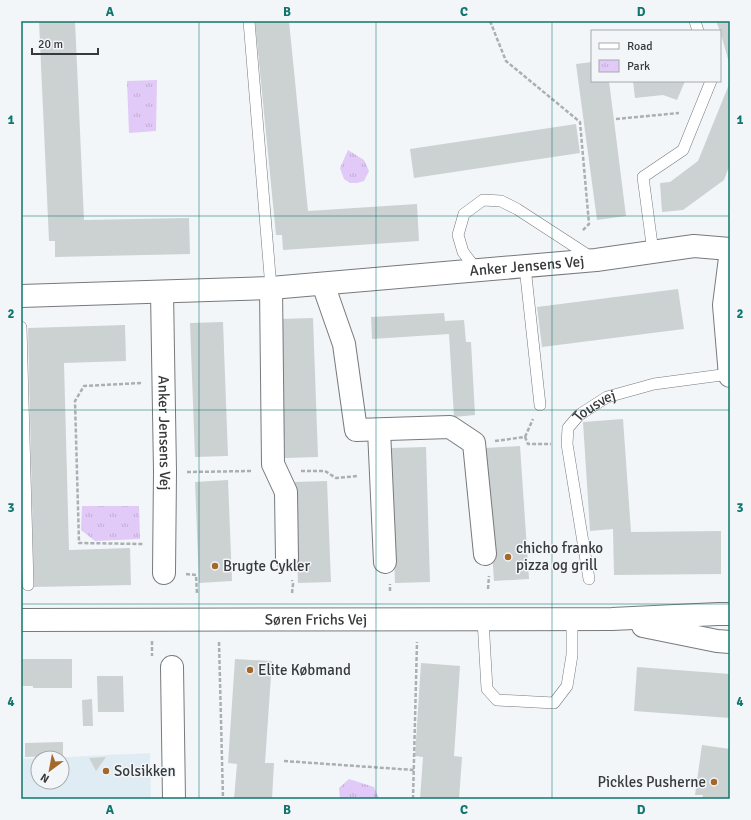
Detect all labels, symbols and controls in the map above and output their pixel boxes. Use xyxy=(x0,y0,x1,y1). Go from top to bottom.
text: A xyxy=(106,4,115,20)
text: B xyxy=(283,4,291,20)
text: C xyxy=(460,4,468,20)
text: D xyxy=(637,4,646,20)
scale bar xyxy=(32,30,98,56)
legend xyxy=(591,30,721,82)
text: 20 m xyxy=(38,37,63,52)
text: Road xyxy=(627,39,653,54)
text: Park xyxy=(627,59,650,74)
text: 1 xyxy=(7,112,15,128)
text: 1 xyxy=(736,112,744,128)
street label: Anker Jensens Vej xyxy=(469,252,585,280)
text: 2 xyxy=(7,306,15,322)
text: 2 xyxy=(736,306,744,322)
street label: Anker Jensens Vej xyxy=(154,375,174,491)
street label: Tousvej xyxy=(569,386,617,425)
text: 3 xyxy=(7,500,15,516)
text: 3 xyxy=(736,500,744,516)
place label: chicho franko pizza og grill xyxy=(516,539,603,574)
marker: chicho franko pizza og grill xyxy=(503,552,513,562)
place label: Brugte Cykler xyxy=(223,557,311,575)
marker: Brugte Cykler xyxy=(210,561,220,571)
street label: Søren Frichs Vej xyxy=(265,610,367,629)
place label: Elite Købmand xyxy=(258,661,351,679)
marker: Elite Købmand xyxy=(245,665,255,675)
text: 4 xyxy=(7,694,15,710)
text: 4 xyxy=(736,694,744,710)
north arrow xyxy=(30,750,70,790)
place label: Solsikken xyxy=(114,762,176,780)
marker: Solsikken xyxy=(101,766,111,776)
text: N xyxy=(38,771,52,786)
place label: Pickles Pusherne xyxy=(597,773,706,791)
marker: Pickles Pusherne xyxy=(709,777,719,787)
text: A xyxy=(106,802,115,818)
text: B xyxy=(283,802,291,818)
text: C xyxy=(460,802,468,818)
text: D xyxy=(637,802,646,818)

